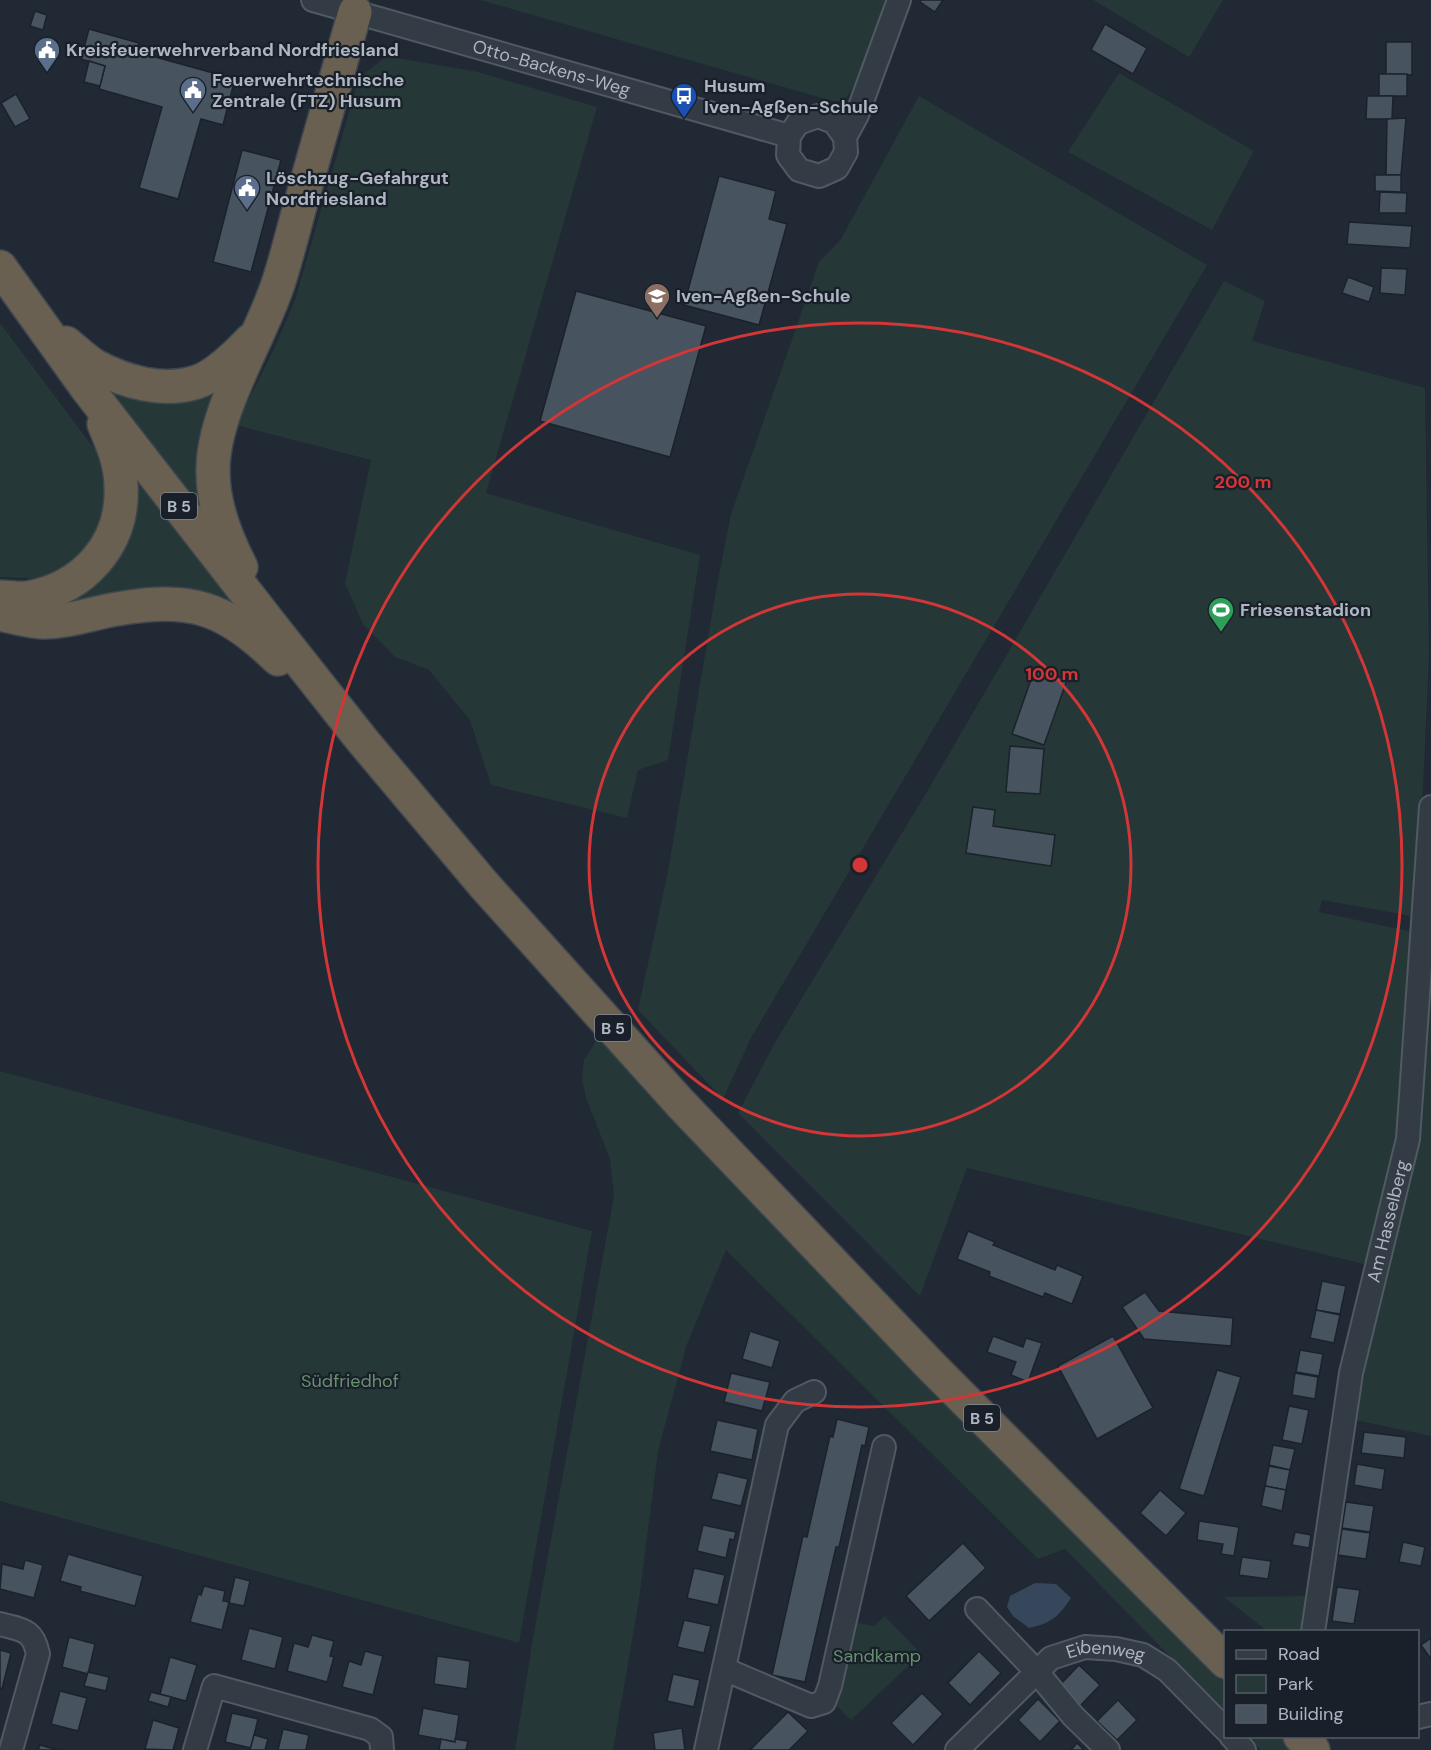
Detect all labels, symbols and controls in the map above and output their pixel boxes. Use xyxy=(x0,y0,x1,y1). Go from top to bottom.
street label: Otto-Backens-Weg xyxy=(470,34,633,102)
public building icon: Kreisfeuerwehrverband Nordfriesland xyxy=(32,35,62,73)
place label: Kreisfeuerwehrverband Nordfriesland xyxy=(66,38,399,62)
place label: Feuerwehrtechnische Zentrale (FTZ) Husum xyxy=(212,68,405,113)
place label: Husum Iven-Agßen-Schule xyxy=(704,74,879,119)
public building icon: Feuerwehrtechnische Zentrale (FTZ) Husum xyxy=(178,75,208,113)
bus stop icon: Husum Iven-Agßen-Schule xyxy=(669,81,699,119)
place label: Löschzug-Gefahrgut Nordfriesland xyxy=(266,166,449,211)
public building icon: Löschzug-Gefahrgut Nordfriesland xyxy=(232,173,262,211)
school or university icon: Iven-Agßen-Schule xyxy=(642,281,672,319)
place label: Iven-Agßen-Schule xyxy=(676,284,851,308)
text: 200 m xyxy=(1215,470,1271,494)
road number: B 5 xyxy=(161,493,197,519)
sports icon: Friesenstadion xyxy=(1206,595,1236,633)
place label: Friesenstadion xyxy=(1240,598,1371,622)
text: 100 m xyxy=(1025,662,1079,686)
centre of rings xyxy=(850,855,870,875)
road number: B 5 xyxy=(595,1015,631,1041)
street label: Am Hasselberg xyxy=(1361,1158,1414,1285)
park label: Südfriedhof xyxy=(301,1369,399,1393)
road number: B 5 xyxy=(964,1405,1000,1431)
legend xyxy=(1224,1630,1419,1738)
street label: Eibenweg xyxy=(1063,1635,1148,1667)
text: Road xyxy=(1278,1642,1320,1666)
park label: Sandkamp xyxy=(833,1644,921,1668)
text: Park xyxy=(1278,1672,1314,1696)
text: Building xyxy=(1278,1702,1343,1726)

